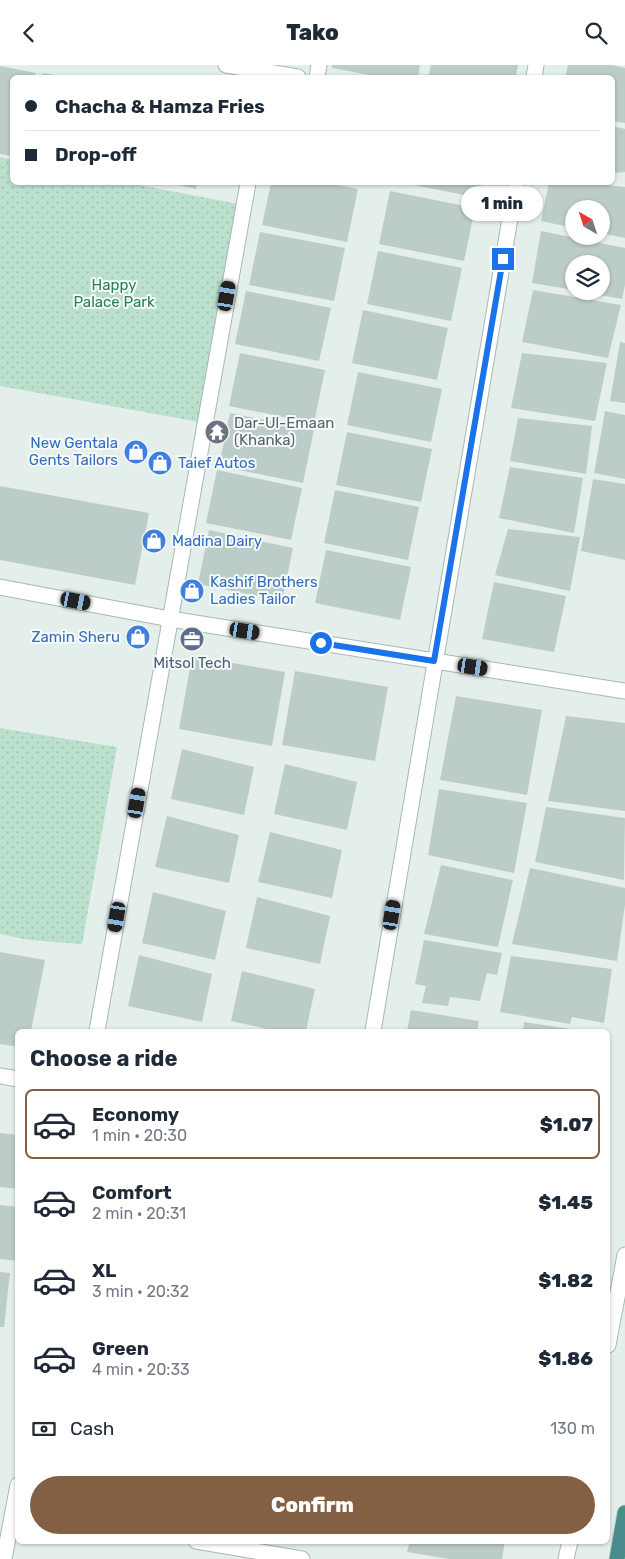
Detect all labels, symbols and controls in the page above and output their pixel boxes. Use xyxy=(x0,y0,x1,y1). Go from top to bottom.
icon: back xyxy=(15,19,43,47)
text: Tako xyxy=(286,19,339,46)
icon: search xyxy=(582,19,610,47)
text: Chacha & Hamza Fries xyxy=(55,95,265,118)
text: Drop-off xyxy=(55,143,137,166)
callout: 1 min xyxy=(462,186,544,221)
text: 1 min xyxy=(481,194,523,213)
north arrow xyxy=(565,200,610,245)
map controls xyxy=(565,200,610,300)
route end xyxy=(492,248,514,270)
button: layers xyxy=(565,255,610,300)
park label: Happy Palace Park xyxy=(73,276,155,311)
car xyxy=(217,280,236,312)
place label: Dar-Ul-Emaan (Khanka) xyxy=(234,414,334,449)
temple icon: Dar-Ul-Emaan (Khanka) xyxy=(204,419,230,445)
place label: New Gentala Gents Tailors xyxy=(29,434,118,469)
shop icon: New Gentala Gents Tailors xyxy=(123,439,149,465)
shop icon: Taief Autos xyxy=(147,450,173,476)
place label: Taief Autos xyxy=(178,454,256,472)
shop icon: Madina Dairy xyxy=(141,528,167,554)
place label: Madina Dairy xyxy=(172,532,262,550)
place label: Kashif Brothers Ladies Tailor xyxy=(210,573,318,608)
shop icon: Kashif Brothers Ladies Tailor xyxy=(179,578,205,604)
car xyxy=(59,591,92,611)
car xyxy=(229,621,260,641)
shop icon: Zamin Sheru xyxy=(125,624,151,650)
office icon: Mitsol Tech xyxy=(179,626,205,652)
place label: Zamin Sheru xyxy=(31,628,120,646)
route start xyxy=(310,632,332,654)
place label: Mitsol Tech xyxy=(153,654,231,672)
car xyxy=(457,657,488,677)
car xyxy=(127,787,146,819)
car xyxy=(382,899,401,931)
car xyxy=(107,901,126,933)
text: Choose a ride xyxy=(30,1045,177,1072)
icon: car xyxy=(32,1102,77,1147)
text: Economy xyxy=(92,1103,179,1126)
text: $1.07 xyxy=(540,1113,593,1136)
text: 1 min · 20:30 xyxy=(92,1126,187,1145)
icon: car xyxy=(32,1180,77,1225)
text: Comfort xyxy=(92,1181,172,1204)
text: $1.45 xyxy=(538,1191,593,1214)
text: 2 min · 20:31 xyxy=(92,1204,186,1223)
icon: car xyxy=(32,1258,77,1303)
text: XL xyxy=(92,1259,116,1282)
text: $1.82 xyxy=(538,1269,593,1292)
text: 3 min · 20:32 xyxy=(92,1282,189,1301)
icon: car xyxy=(32,1336,77,1381)
text: Green xyxy=(92,1337,149,1360)
text: $1.86 xyxy=(538,1347,593,1370)
text: 4 min · 20:33 xyxy=(92,1360,190,1379)
icon: cash xyxy=(30,1415,58,1443)
text: Cash xyxy=(70,1417,114,1440)
text: 130 m xyxy=(550,1419,595,1438)
button: Confirm xyxy=(30,1476,595,1534)

